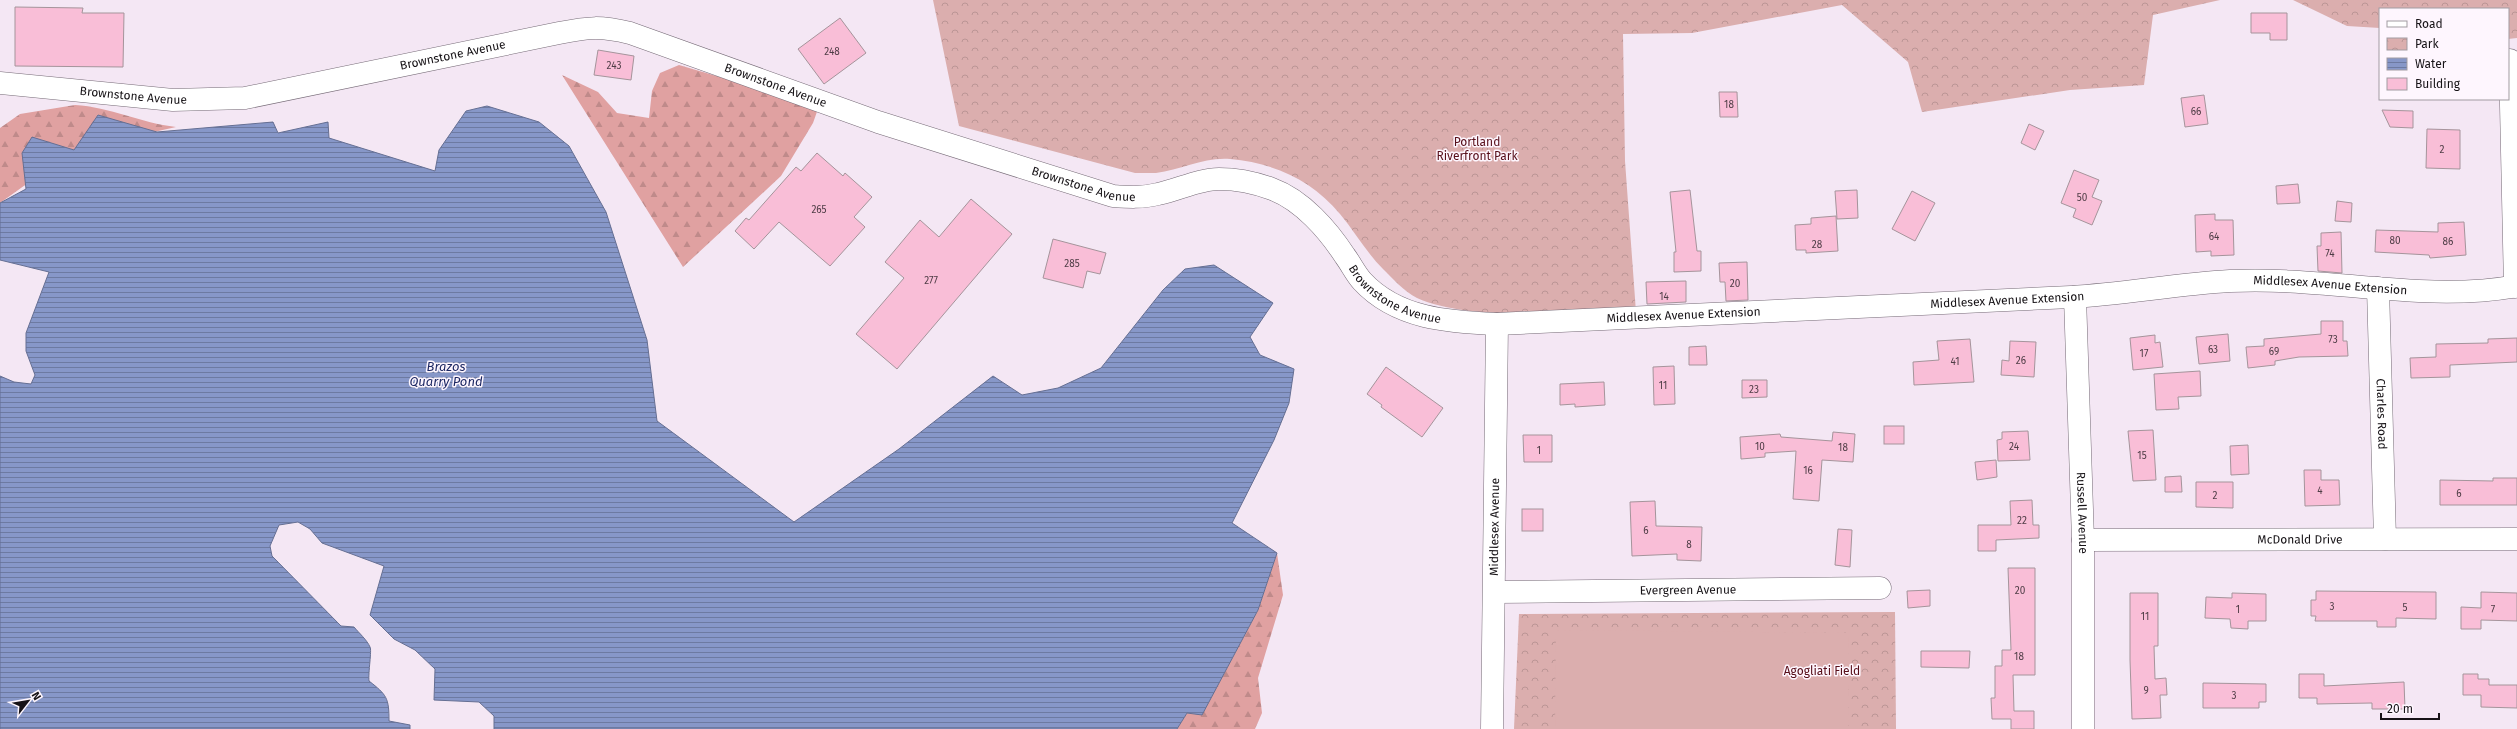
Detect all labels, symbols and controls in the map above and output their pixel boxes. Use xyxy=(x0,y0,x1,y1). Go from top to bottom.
legend xyxy=(2379,8,2509,100)
text: Road xyxy=(2415,17,2443,31)
street label: Brownstone Avenue xyxy=(399,37,507,73)
text: Park xyxy=(2415,37,2439,51)
house number: 248 xyxy=(824,46,840,58)
text: Water xyxy=(2415,57,2447,71)
house number: 243 xyxy=(607,60,621,72)
street label: Brownstone Avenue xyxy=(723,60,829,110)
text: Building xyxy=(2415,77,2461,91)
street label: Brownstone Avenue xyxy=(79,84,187,107)
house number: 18 xyxy=(1724,99,1734,111)
house number: 66 xyxy=(2191,106,2201,118)
park label: Portland Riverfront Park xyxy=(1436,135,1518,163)
house number: 2 xyxy=(2440,144,2445,156)
street label: Brownstone Avenue xyxy=(1030,164,1136,204)
house number: 50 xyxy=(2077,192,2088,204)
house number: 265 xyxy=(811,204,827,216)
house number: 64 xyxy=(2209,231,2220,243)
house number: 80 xyxy=(2389,235,2401,247)
house number: 86 xyxy=(2443,236,2453,248)
house number: 28 xyxy=(1812,239,1823,251)
house number: 74 xyxy=(2325,248,2335,260)
house number: 285 xyxy=(1064,258,1080,270)
street label: Brownstone Avenue xyxy=(1346,262,1442,326)
street label: Middlesex Avenue Extension xyxy=(2253,273,2408,297)
house number: 277 xyxy=(924,275,938,287)
house number: 20 xyxy=(1730,278,1741,290)
street label: Middlesex Avenue Extension xyxy=(1930,289,2085,311)
house number: 14 xyxy=(1659,291,1670,303)
street label: Middlesex Avenue Extension xyxy=(1606,305,1761,326)
house number: 73 xyxy=(2328,334,2338,346)
house number: 63 xyxy=(2208,344,2218,356)
house number: 69 xyxy=(2269,346,2279,358)
house number: 17 xyxy=(2140,348,2149,360)
house number: 26 xyxy=(2016,355,2026,367)
house number: 41 xyxy=(1950,356,1960,368)
water label: Brazos Quarry Pond xyxy=(409,359,483,389)
street label: Charles Road xyxy=(2374,378,2390,450)
house number: 11 xyxy=(1659,380,1667,392)
house number: 23 xyxy=(1749,384,1759,396)
house number: 10 xyxy=(1755,441,1765,453)
house number: 24 xyxy=(2009,441,2020,453)
house number: 18 xyxy=(1838,442,1848,454)
house number: 1 xyxy=(1537,445,1541,457)
house number: 15 xyxy=(2137,450,2147,462)
house number: 16 xyxy=(1803,465,1813,477)
street label: Russell Avenue xyxy=(2074,472,2090,554)
street label: Middlesex Avenue xyxy=(1487,478,1502,576)
house number: 4 xyxy=(2317,485,2323,497)
house number: 6 xyxy=(2456,488,2462,500)
house number: 2 xyxy=(2213,490,2218,502)
house number: 22 xyxy=(2017,515,2027,527)
house number: 6 xyxy=(1643,525,1649,537)
street label: McDonald Drive xyxy=(2257,532,2343,547)
house number: 8 xyxy=(1686,539,1692,551)
street label: Evergreen Avenue xyxy=(1640,582,1736,597)
house number: 20 xyxy=(2015,585,2026,597)
house number: 3 xyxy=(2330,601,2335,613)
house number: 5 xyxy=(2402,602,2408,614)
house number: 1 xyxy=(2236,604,2240,616)
house number: 7 xyxy=(2491,604,2496,616)
house number: 11 xyxy=(2141,611,2149,623)
house number: 18 xyxy=(2014,651,2024,663)
park label: Agogliati Field xyxy=(1784,664,1860,678)
north arrow xyxy=(8,681,48,721)
house number: 9 xyxy=(2143,685,2149,697)
text: N xyxy=(29,690,44,703)
house number: 3 xyxy=(2232,690,2237,702)
scale bar xyxy=(2381,695,2439,721)
text: 20 m xyxy=(2387,702,2413,716)

